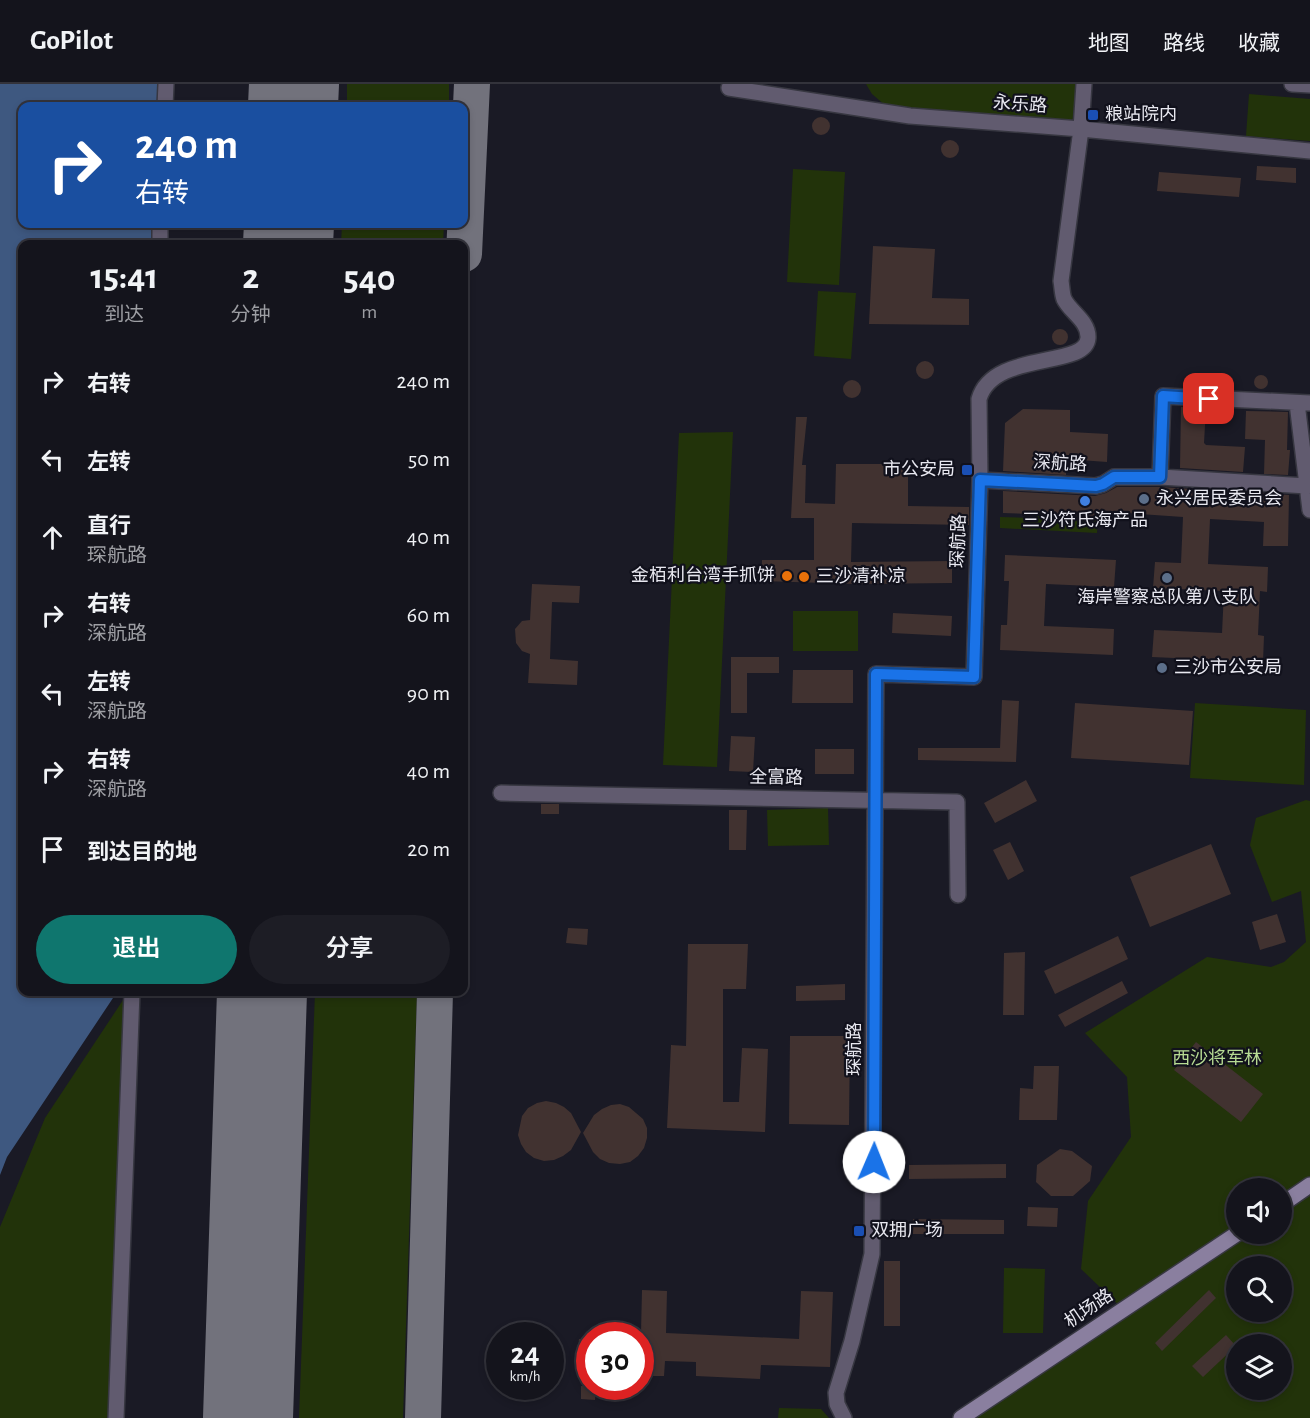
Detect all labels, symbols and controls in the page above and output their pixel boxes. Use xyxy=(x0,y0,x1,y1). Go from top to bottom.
text: GoPilot xyxy=(30,27,113,55)
text: 地图 xyxy=(1088,33,1130,54)
text: 路线 xyxy=(1163,33,1205,54)
text: 收藏 xyxy=(1238,33,1280,54)
street label: 永乐路 xyxy=(992,92,1048,116)
place label: 粮站院内 xyxy=(1105,104,1177,124)
marker: 粮站院内 xyxy=(1086,108,1100,122)
text: 240 m xyxy=(135,124,238,166)
icon: right xyxy=(36,126,114,204)
text: 右转 xyxy=(135,180,189,207)
text: 15:41 xyxy=(90,259,158,295)
text: 2 xyxy=(242,259,259,295)
text: 540 xyxy=(343,261,396,297)
text: m xyxy=(361,302,377,322)
text: 到达 xyxy=(104,305,144,325)
text: 分钟 xyxy=(231,305,271,325)
icon: right xyxy=(36,365,69,398)
text: 240 m xyxy=(397,370,450,392)
text: 右转 xyxy=(87,373,131,395)
pin xyxy=(1183,373,1234,424)
icon: arrive xyxy=(1192,382,1225,415)
icon: left xyxy=(36,443,69,476)
text: 50 m xyxy=(408,448,450,470)
text: 左转 xyxy=(87,451,131,473)
street label: 深航路 xyxy=(1033,452,1088,474)
place label: 市公安局 xyxy=(883,459,955,479)
marker: 市公安局 xyxy=(960,463,974,477)
place label: 永兴居民委员会 xyxy=(1156,488,1282,508)
marker: 永兴居民委员会 xyxy=(1137,492,1151,506)
marker: 三沙符氏海产品 xyxy=(1078,494,1092,508)
place label: 三沙符氏海产品 xyxy=(1022,510,1148,530)
street label: 琛航路 xyxy=(947,514,969,568)
text: 直行 xyxy=(87,515,131,537)
icon: ahead xyxy=(36,521,69,554)
text: 40 m xyxy=(407,526,450,548)
text: 琛航路 xyxy=(87,546,147,566)
place label: 金栢利台湾手抓饼 xyxy=(631,565,775,585)
place label: 三沙清补凉 xyxy=(816,566,906,586)
marker: 金栢利台湾手抓饼 xyxy=(780,569,794,583)
marker: 三沙清补凉 xyxy=(797,570,811,584)
marker: 海岸警察总队第八支队 xyxy=(1160,571,1174,585)
place label: 海岸警察总队第八支队 xyxy=(1077,587,1257,607)
text: 右转 xyxy=(87,593,131,615)
icon: right xyxy=(36,599,69,632)
text: 60 m xyxy=(407,604,450,626)
text: 深航路 xyxy=(87,624,147,644)
place label: 三沙市公安局 xyxy=(1174,657,1282,677)
marker: 三沙市公安局 xyxy=(1155,661,1169,675)
text: 左转 xyxy=(87,671,131,693)
icon: left xyxy=(36,677,69,710)
text: 90 m xyxy=(407,682,450,704)
text: 深航路 xyxy=(87,702,147,722)
text: 右转 xyxy=(87,749,131,771)
icon: right xyxy=(36,755,69,788)
text: 40 m xyxy=(407,760,450,782)
street label: 全富路 xyxy=(749,767,803,787)
text: 深航路 xyxy=(87,780,147,800)
icon: arrive xyxy=(36,833,69,866)
text: 20 m xyxy=(407,838,450,860)
text: 到达目的地 xyxy=(87,841,197,863)
button: 退出 xyxy=(36,915,237,984)
button: 分享 xyxy=(249,915,450,984)
street label: 琛航路 xyxy=(844,1022,864,1076)
park label: 西沙将军林 xyxy=(1172,1048,1262,1068)
position arrow xyxy=(842,1130,906,1194)
map controls xyxy=(1226,1178,1292,1400)
button: sound xyxy=(1226,1178,1292,1244)
place label: 双拥广场 xyxy=(871,1220,943,1240)
marker: 双拥广场 xyxy=(852,1224,866,1238)
button: search xyxy=(1226,1256,1292,1322)
street label: 机场路 xyxy=(1060,1285,1116,1332)
speed limit sign: 30 xyxy=(576,1322,654,1400)
button: layers xyxy=(1226,1334,1292,1400)
text: 24 xyxy=(510,1339,540,1369)
text: km/h xyxy=(510,1369,540,1384)

